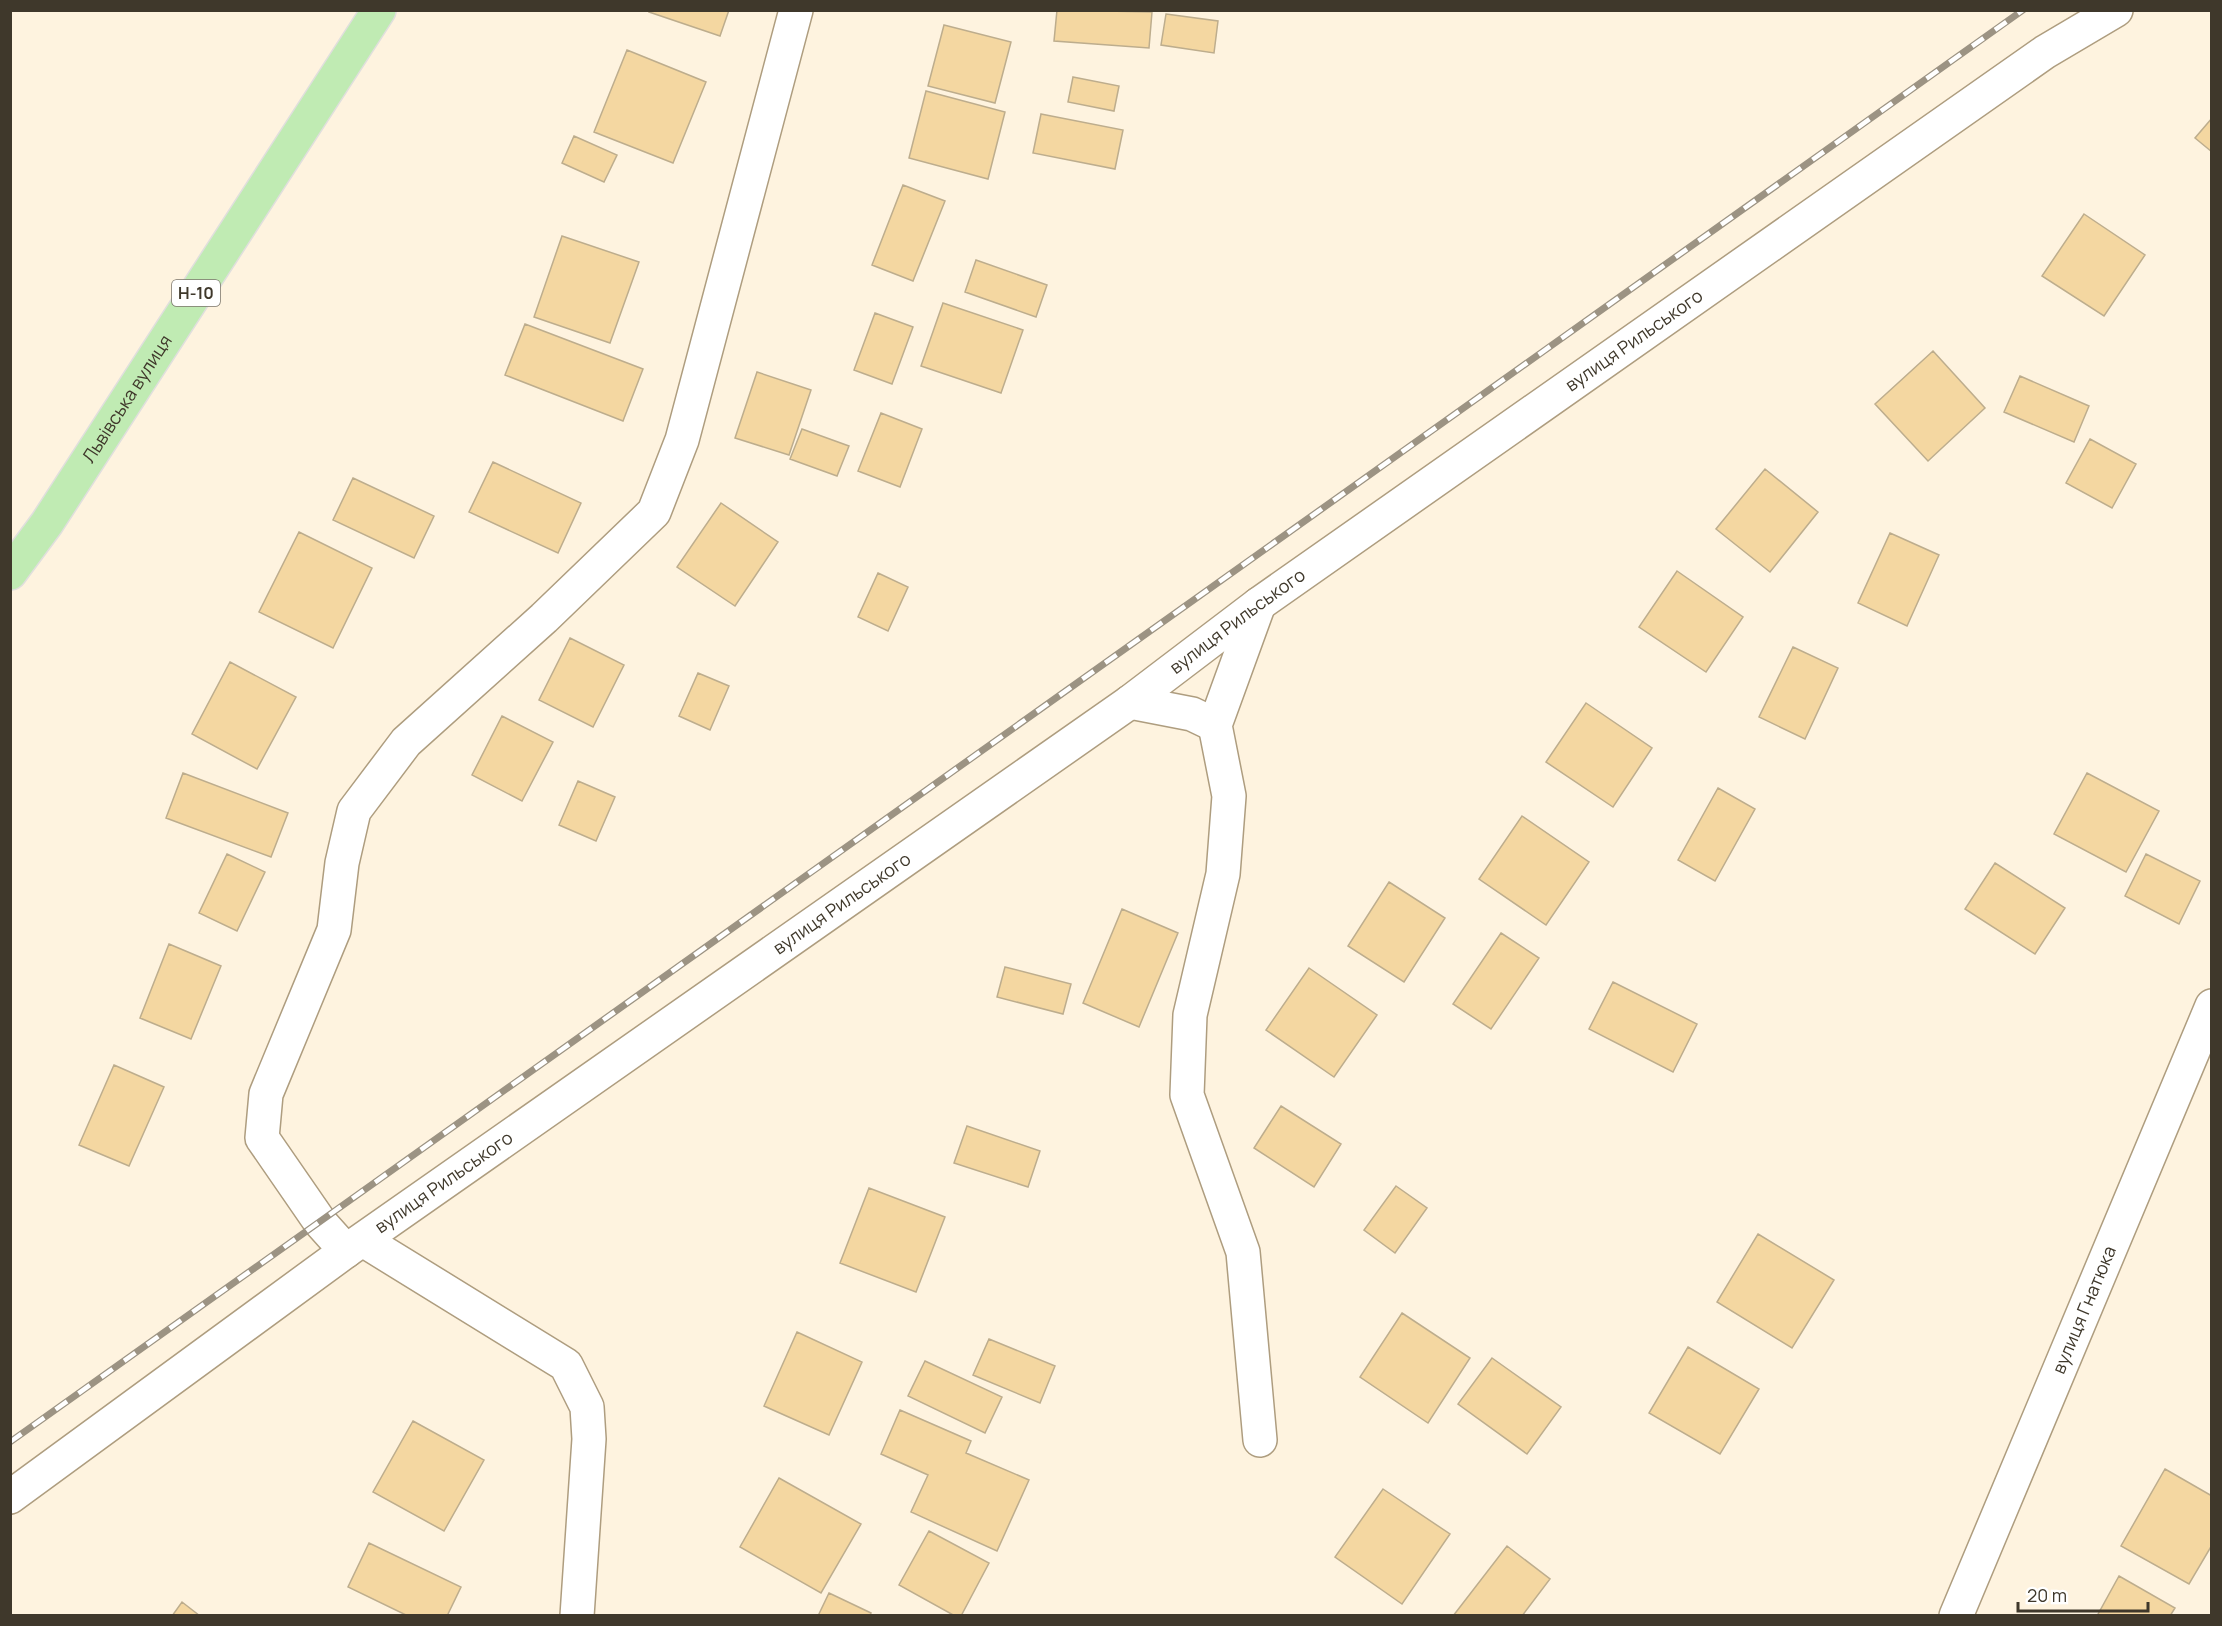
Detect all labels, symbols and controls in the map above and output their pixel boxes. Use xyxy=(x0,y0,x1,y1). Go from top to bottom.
road number: Н-10 xyxy=(172,280,220,306)
street label: вулиця Рильського xyxy=(1560,283,1707,396)
street label: Львівська вулиця xyxy=(76,330,177,467)
street label: вулиця Рильського xyxy=(1164,562,1309,679)
street label: вулиця Рильського xyxy=(768,846,915,959)
street label: вулиця Рильського xyxy=(370,1125,517,1238)
street label: вулиця Гнатюка xyxy=(2046,1242,2121,1377)
scale bar xyxy=(2018,1575,2148,1613)
text: 20 m xyxy=(2027,1583,2067,1607)

